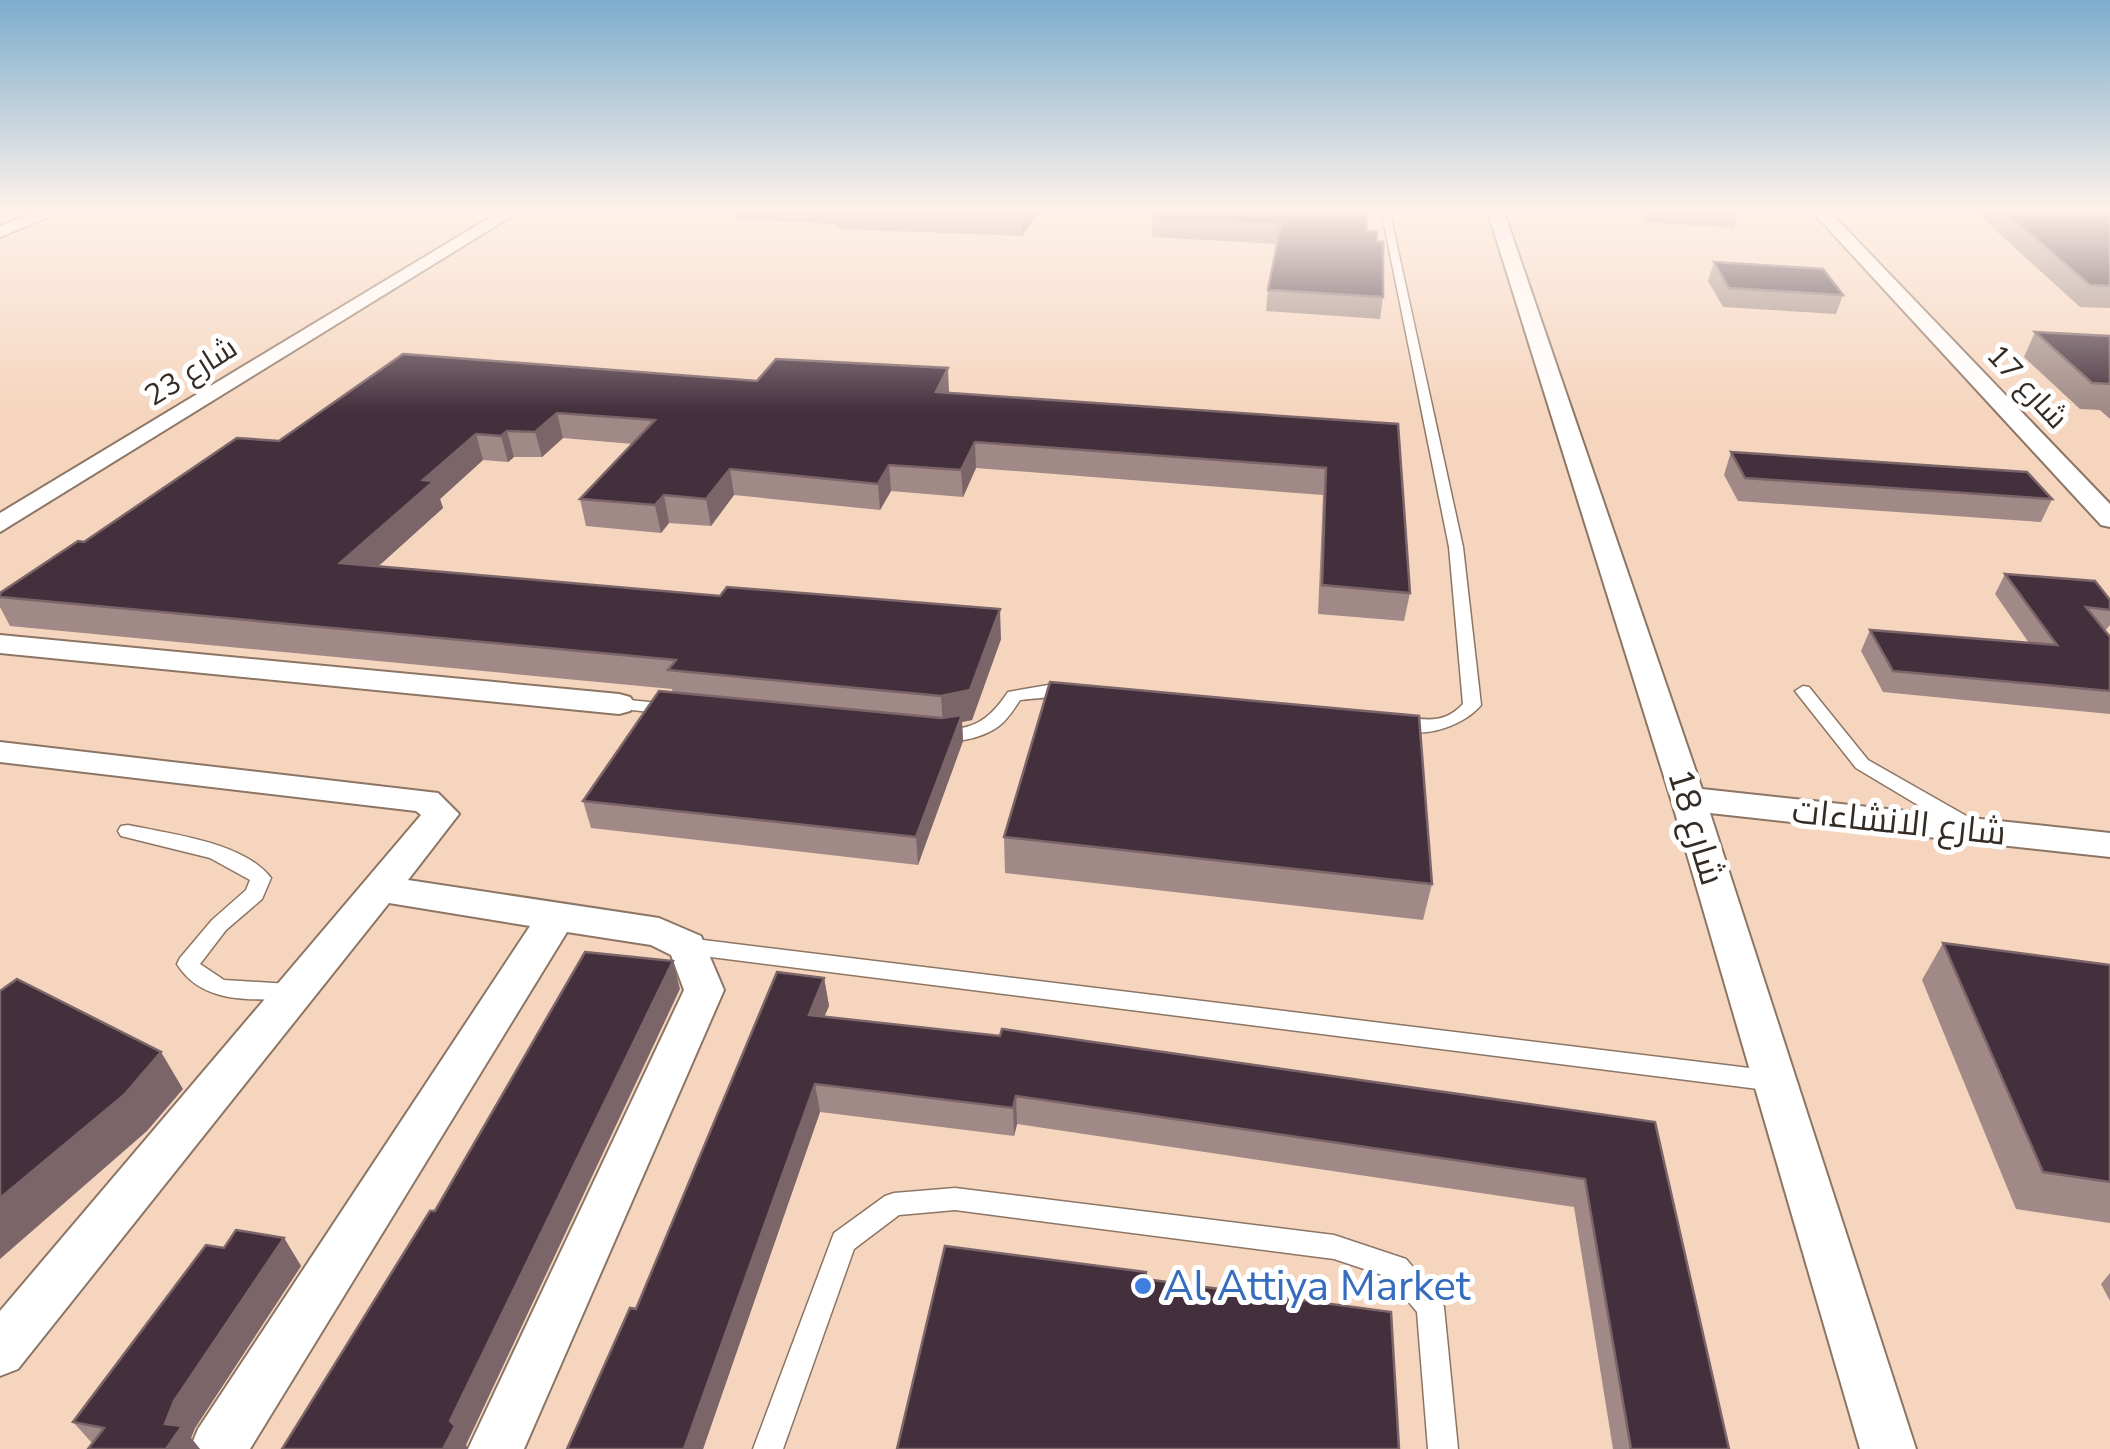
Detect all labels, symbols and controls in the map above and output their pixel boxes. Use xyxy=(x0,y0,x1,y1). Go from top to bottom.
street label: شارع 23 xyxy=(137,328,245,416)
street label: شارع 17 xyxy=(1977,336,2077,438)
street label: شارع 18 xyxy=(1656,763,1736,891)
street label: شارع الانشاءات xyxy=(1790,787,2008,857)
place label: Al Attiya Market xyxy=(1163,1258,1471,1315)
marker: Al Attiya Market xyxy=(1132,1275,1154,1297)

